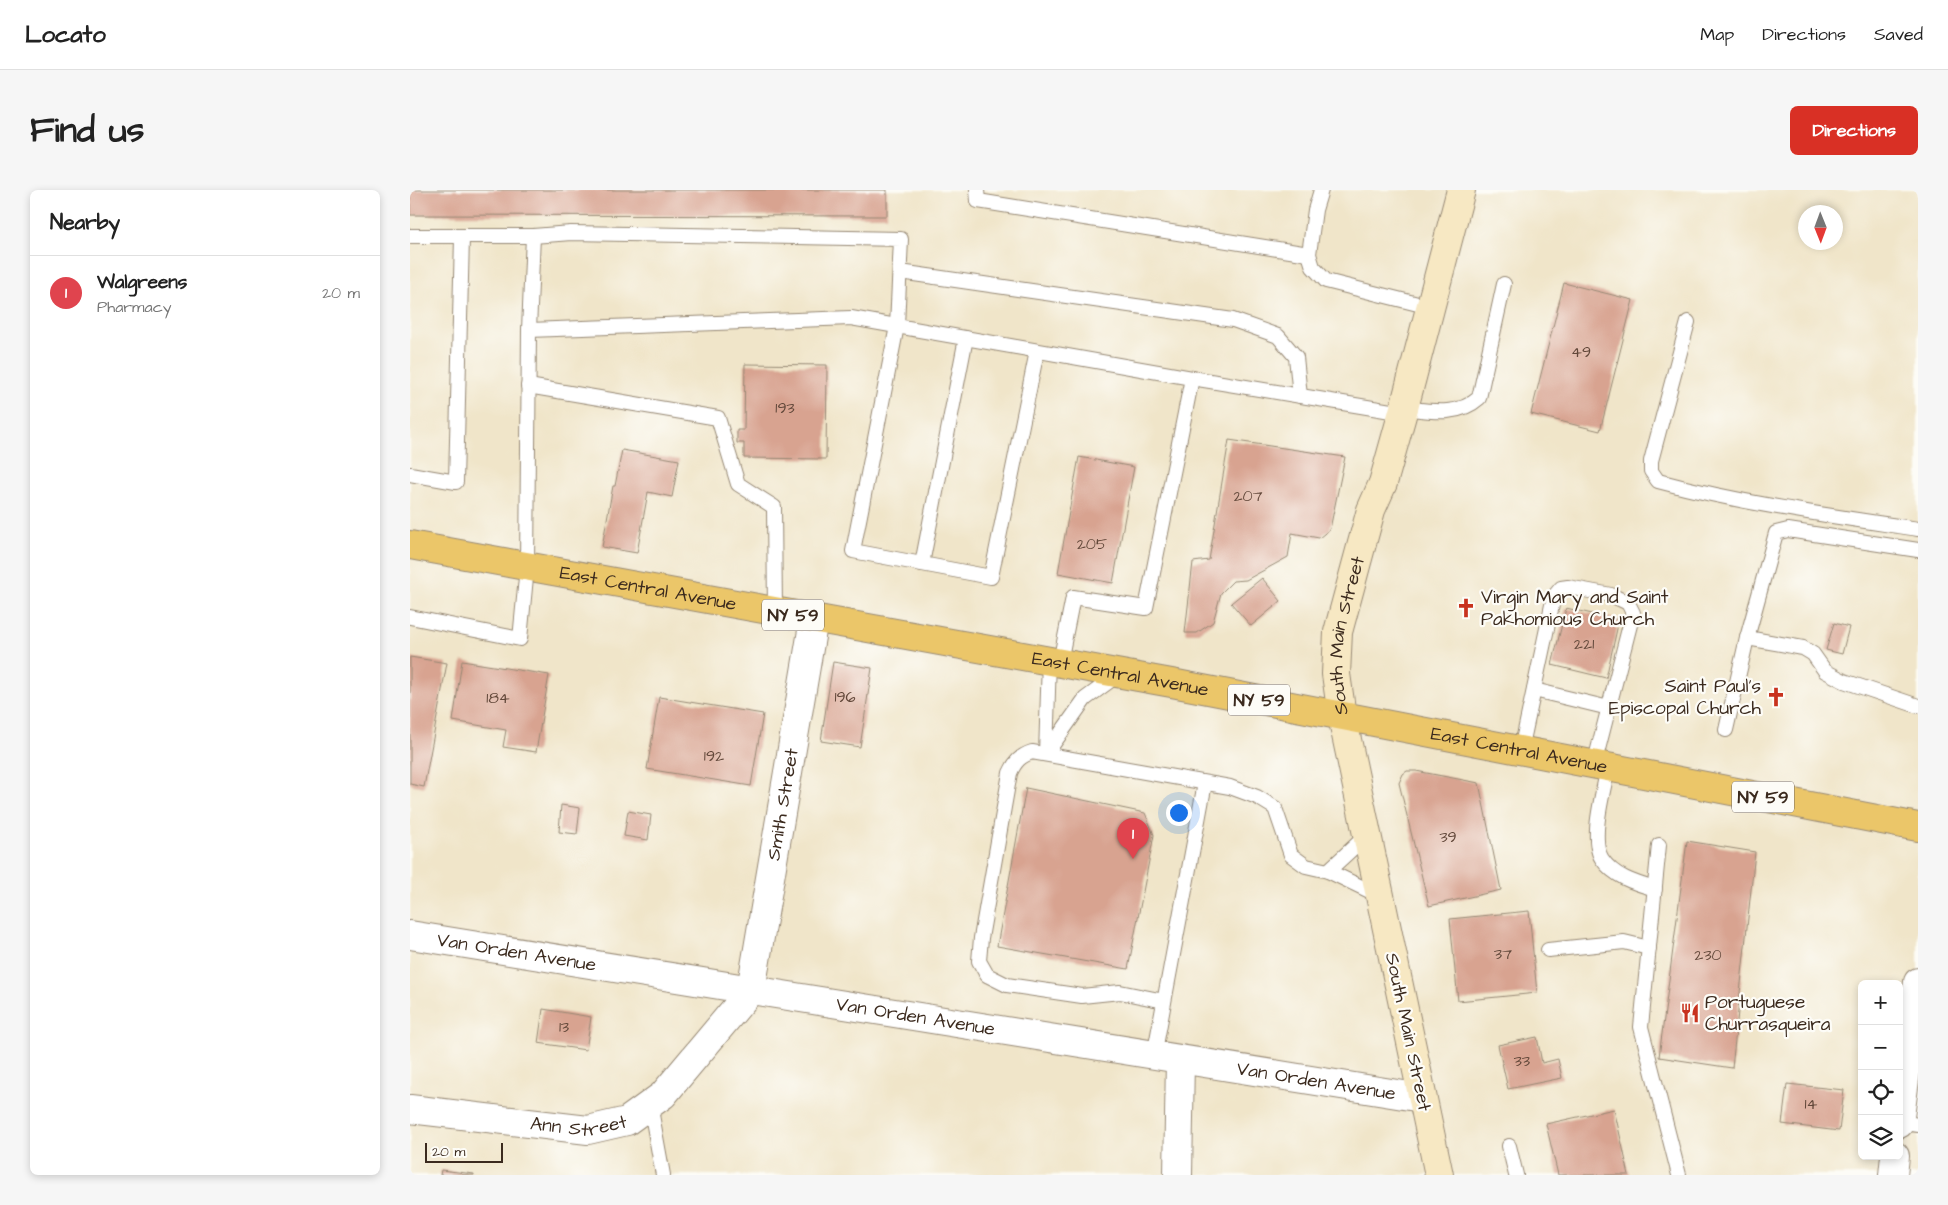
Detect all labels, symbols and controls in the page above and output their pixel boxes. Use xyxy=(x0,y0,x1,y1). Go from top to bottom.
text: Locato xyxy=(25,18,106,52)
text: Map xyxy=(1700,22,1734,47)
text: Directions xyxy=(1762,22,1846,47)
text: Saved xyxy=(1874,22,1923,47)
text: Find us xyxy=(30,106,144,155)
button: Directions xyxy=(1790,106,1918,155)
north arrow xyxy=(1798,205,1843,250)
text: Nearby xyxy=(50,208,120,237)
text: Walgreens xyxy=(97,269,187,296)
text: 1 xyxy=(65,282,67,304)
text: 20 m xyxy=(322,282,360,304)
text: Pharmacy xyxy=(97,296,172,318)
house number: 49 xyxy=(1571,341,1591,363)
house number: 193 xyxy=(775,397,795,419)
house number: 207 xyxy=(1233,485,1263,507)
house number: 205 xyxy=(1077,533,1108,555)
street label: South Main Street xyxy=(1322,553,1371,717)
street label: East Central Avenue xyxy=(558,559,739,617)
place label: Virgin Mary and Saint Pakhomious Church xyxy=(1481,584,1669,633)
church icon: Virgin Mary and Saint Pakhomious Church xyxy=(1455,597,1477,619)
road number: NY 59 xyxy=(762,600,824,630)
house number: 221 xyxy=(1574,633,1594,655)
street label: East Central Avenue xyxy=(1030,644,1211,703)
place label: Saint Paul's Episcopal Church xyxy=(1609,673,1762,722)
road number: NY 59 xyxy=(1228,684,1290,716)
house number: 196 xyxy=(834,686,856,708)
church icon: Saint Paul's Episcopal Church xyxy=(1765,686,1787,708)
house number: 184 xyxy=(486,687,510,709)
street label: East Central Avenue xyxy=(1429,720,1610,780)
house number: 192 xyxy=(704,745,724,767)
street label: Smith Street xyxy=(760,746,805,862)
road number: NY 59 xyxy=(1732,782,1794,812)
your location xyxy=(1166,800,1192,826)
pin: 1 xyxy=(1117,818,1149,859)
house number: 39 xyxy=(1439,826,1457,848)
street label: Van Orden Avenue xyxy=(435,926,598,978)
house number: 37 xyxy=(1494,943,1512,965)
house number: 230 xyxy=(1694,944,1722,966)
street label: South Main Street xyxy=(1378,950,1438,1114)
map controls xyxy=(1858,980,1903,1160)
button: + xyxy=(1858,980,1903,1025)
place label: Portuguese Churrasqueira xyxy=(1705,989,1831,1038)
street label: Van Orden Avenue xyxy=(834,990,997,1043)
restaurant icon: Portuguese Churrasqueira xyxy=(1679,1002,1701,1024)
house number: 13 xyxy=(559,1016,569,1038)
button: − xyxy=(1858,1025,1903,1070)
house number: 33 xyxy=(1514,1050,1530,1072)
street label: Van Orden Avenue xyxy=(1235,1055,1398,1107)
button: locate xyxy=(1858,1070,1903,1115)
house number: 14 xyxy=(1805,1093,1818,1115)
street label: Ann Street xyxy=(529,1108,630,1144)
button: layers xyxy=(1858,1115,1903,1160)
scale bar xyxy=(425,1140,502,1163)
text: 20 m xyxy=(432,1142,465,1162)

